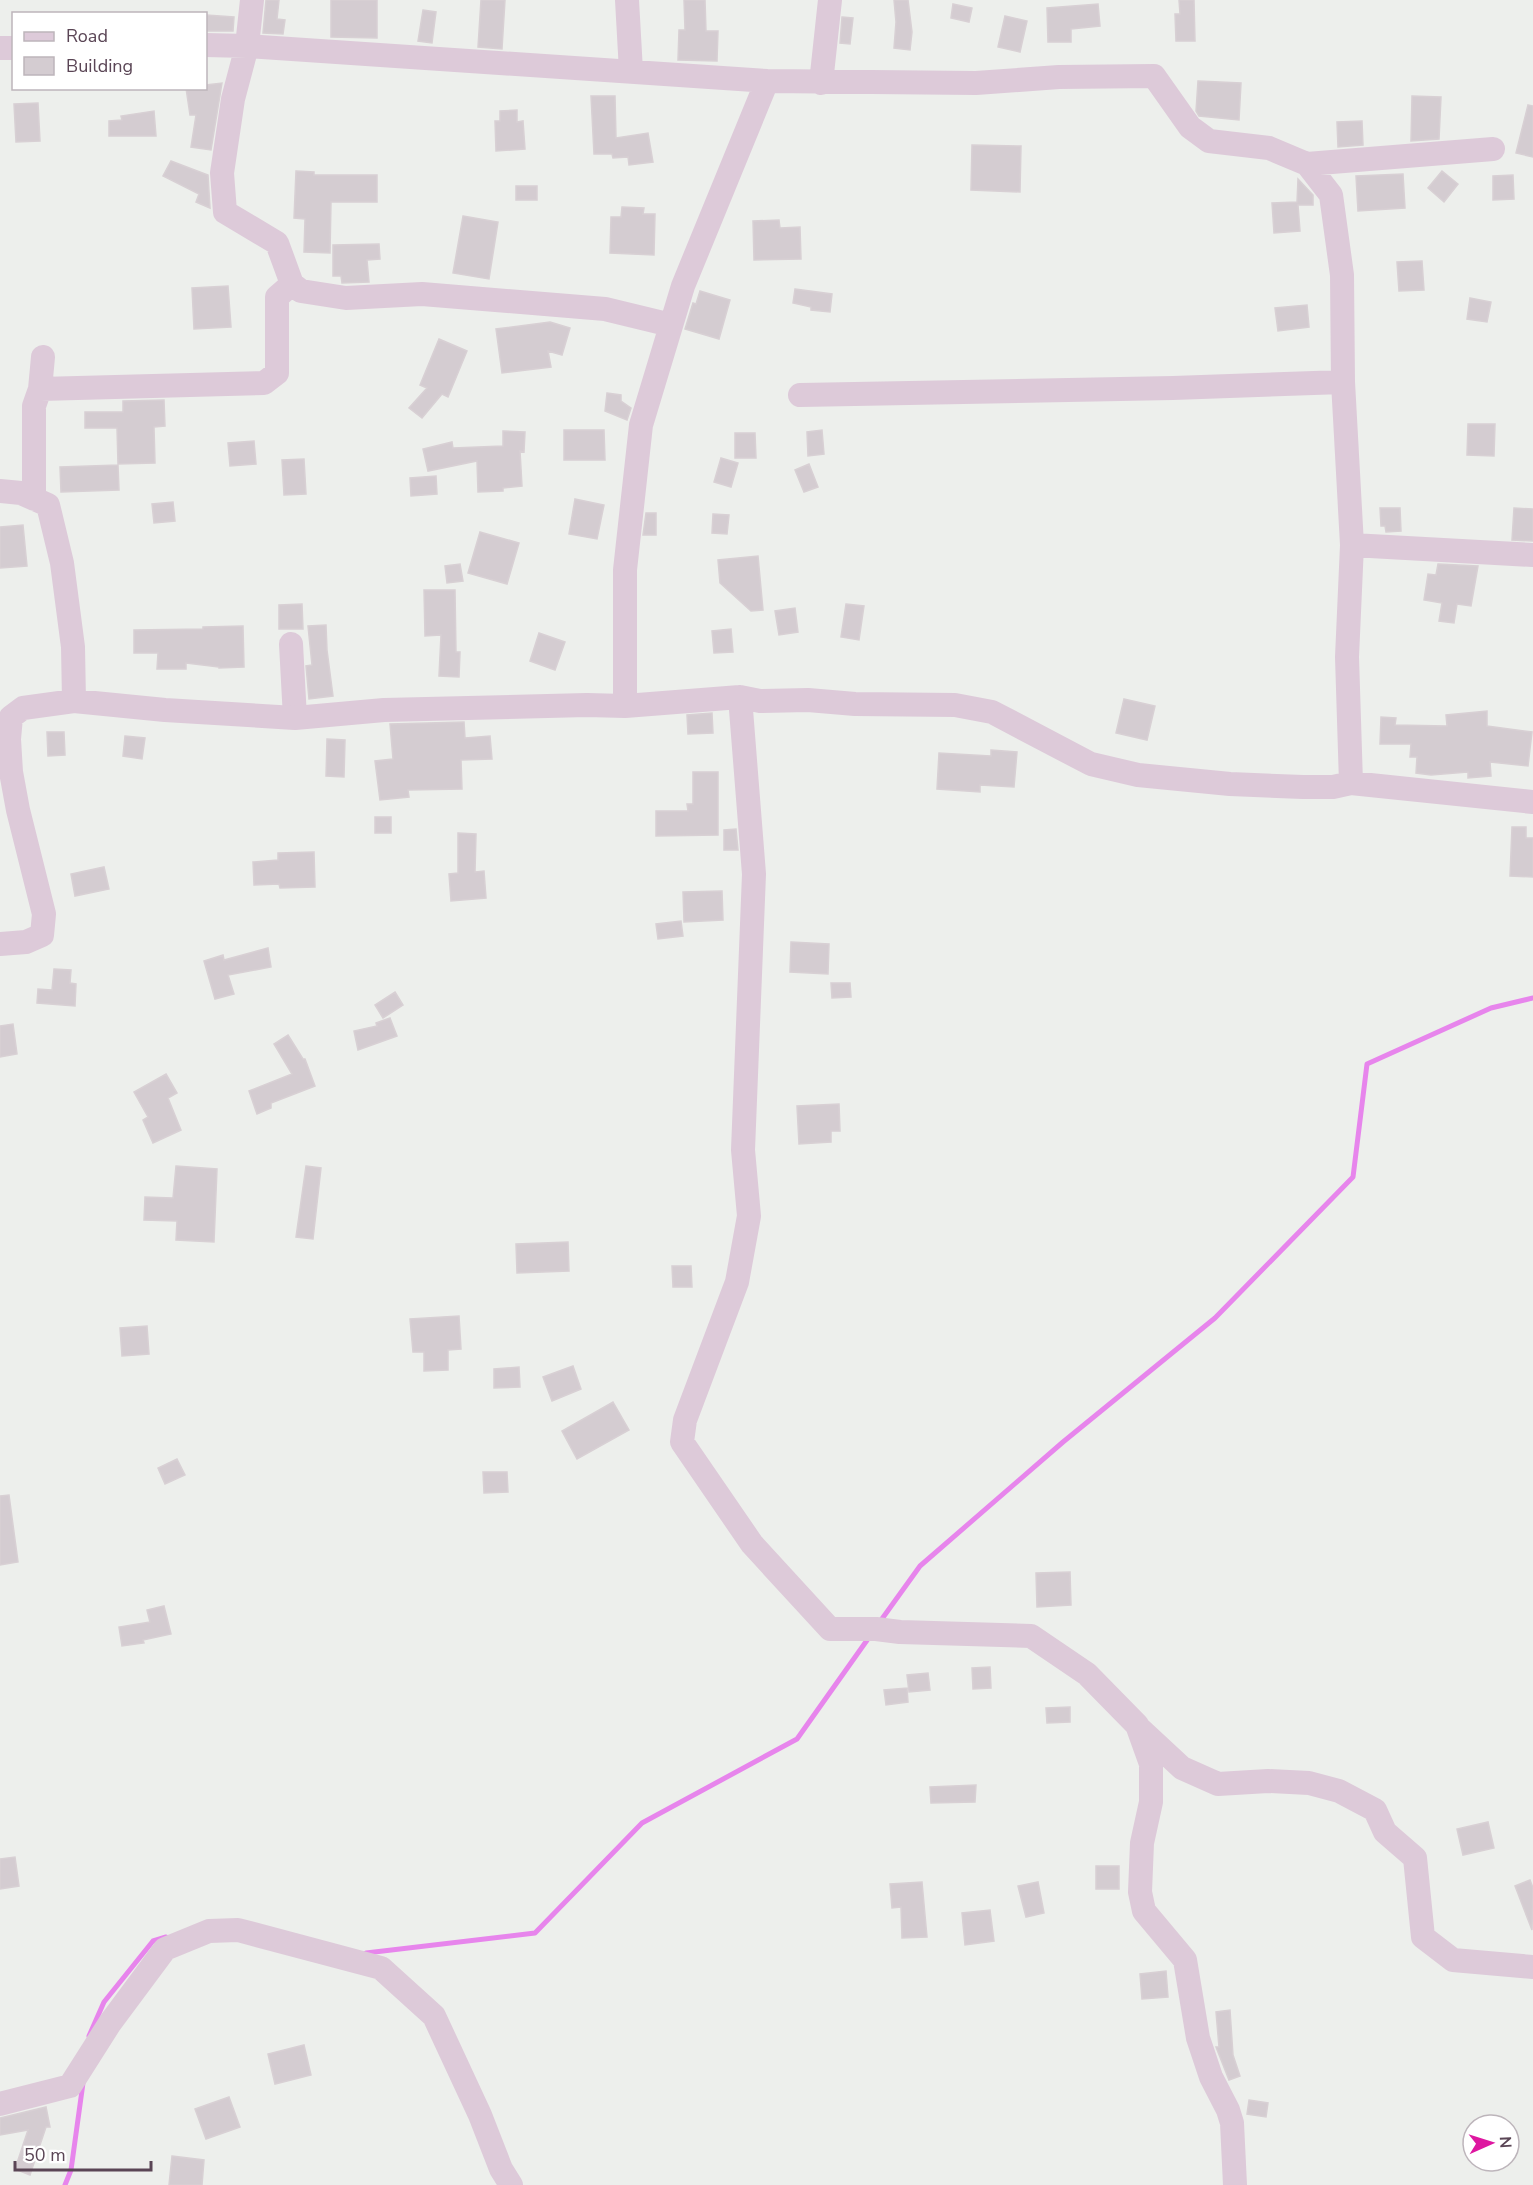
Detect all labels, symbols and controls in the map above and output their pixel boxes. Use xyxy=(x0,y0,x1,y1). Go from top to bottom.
legend xyxy=(12,12,207,90)
text: Road xyxy=(66,24,108,48)
text: Building xyxy=(66,54,133,78)
north arrow xyxy=(1461,2113,1521,2173)
scale bar xyxy=(15,2134,152,2172)
text: N xyxy=(1494,2136,1516,2149)
text: 50 m xyxy=(24,2143,66,2167)

